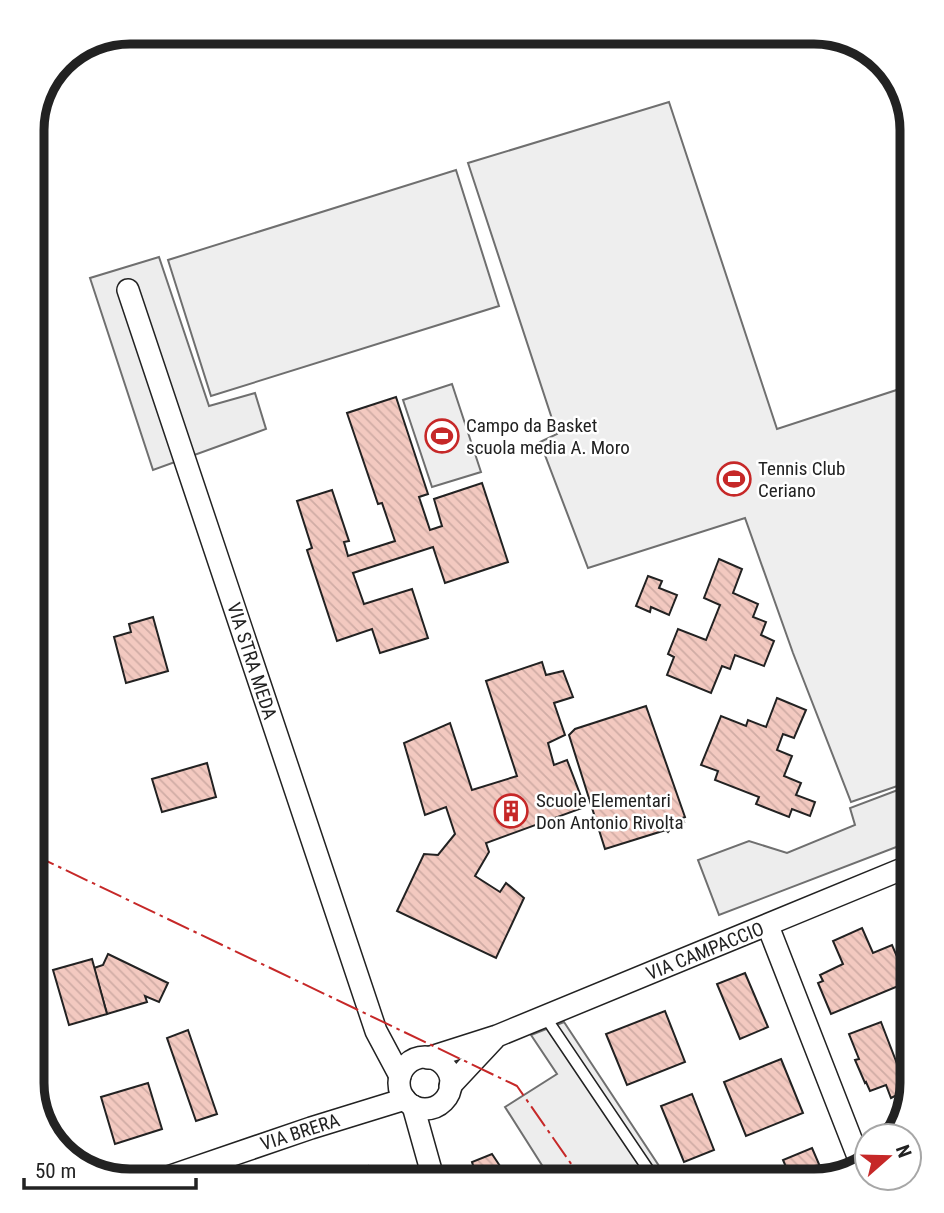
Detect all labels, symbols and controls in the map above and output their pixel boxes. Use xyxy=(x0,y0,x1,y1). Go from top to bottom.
place label: Campo da Basket scuola media A. Moro xyxy=(466,414,630,459)
sports icon: Campo da Basket scuola media A. Moro xyxy=(423,417,461,455)
place label: Tennis Club Ceriano xyxy=(758,457,845,502)
sports icon: Tennis Club Ceriano xyxy=(715,460,753,498)
street label: VIA STRA MEDA xyxy=(222,600,282,722)
place label: Scuole Elementari Don Antonio Rivolta xyxy=(536,789,684,834)
building icon: Scuole Elementari Don Antonio Rivolta xyxy=(492,792,530,830)
street label: VIA CAMPACCIO xyxy=(643,917,767,985)
street label: VIA BRERA xyxy=(258,1108,343,1156)
north arrow xyxy=(853,1122,923,1192)
text: N xyxy=(891,1142,916,1161)
scale bar xyxy=(24,1146,196,1190)
text: 50 m xyxy=(35,1159,76,1183)

